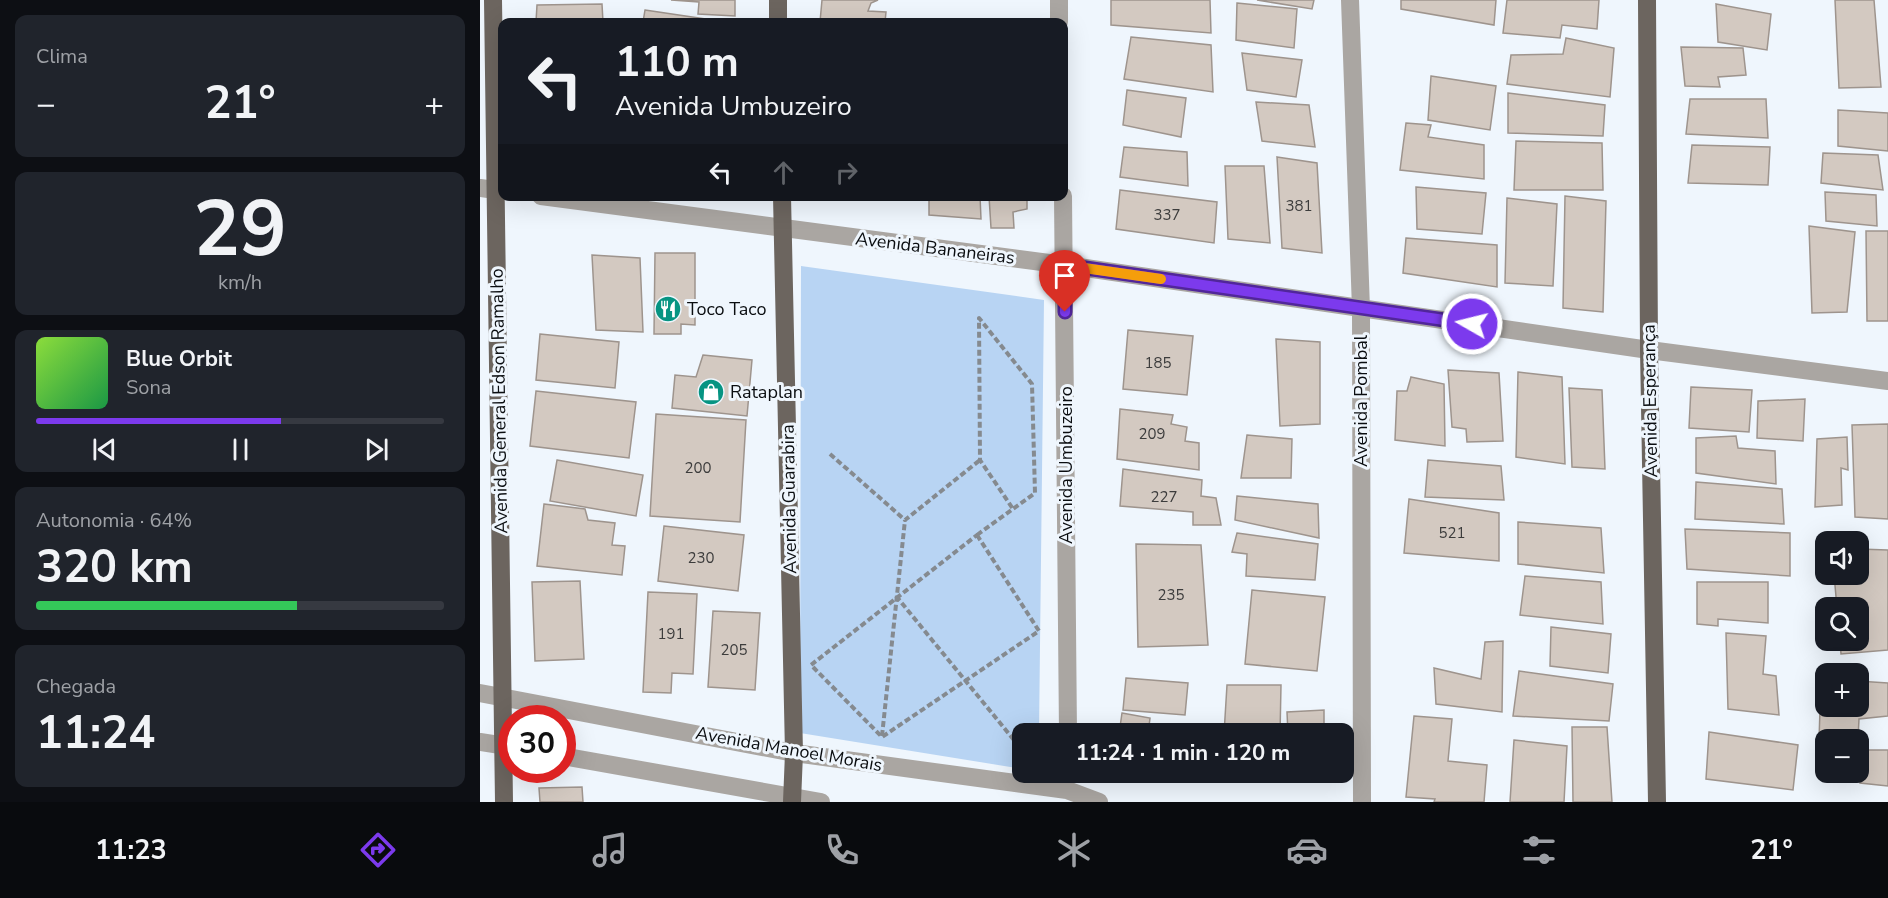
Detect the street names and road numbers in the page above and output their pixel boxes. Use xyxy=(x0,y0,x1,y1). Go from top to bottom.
street label: Avenida Bananeiras xyxy=(854,226,1016,270)
street label: Avenida General Edson Ramalho xyxy=(485,268,513,534)
street label: Avenida Esperança xyxy=(1637,324,1663,478)
street label: Avenida Pombal xyxy=(1349,334,1373,467)
street label: Avenida Umbuzeiro xyxy=(1054,386,1078,544)
street label: Avenida Guarabira xyxy=(776,424,802,574)
street label: Avenida Manoel Morais xyxy=(694,721,884,777)

